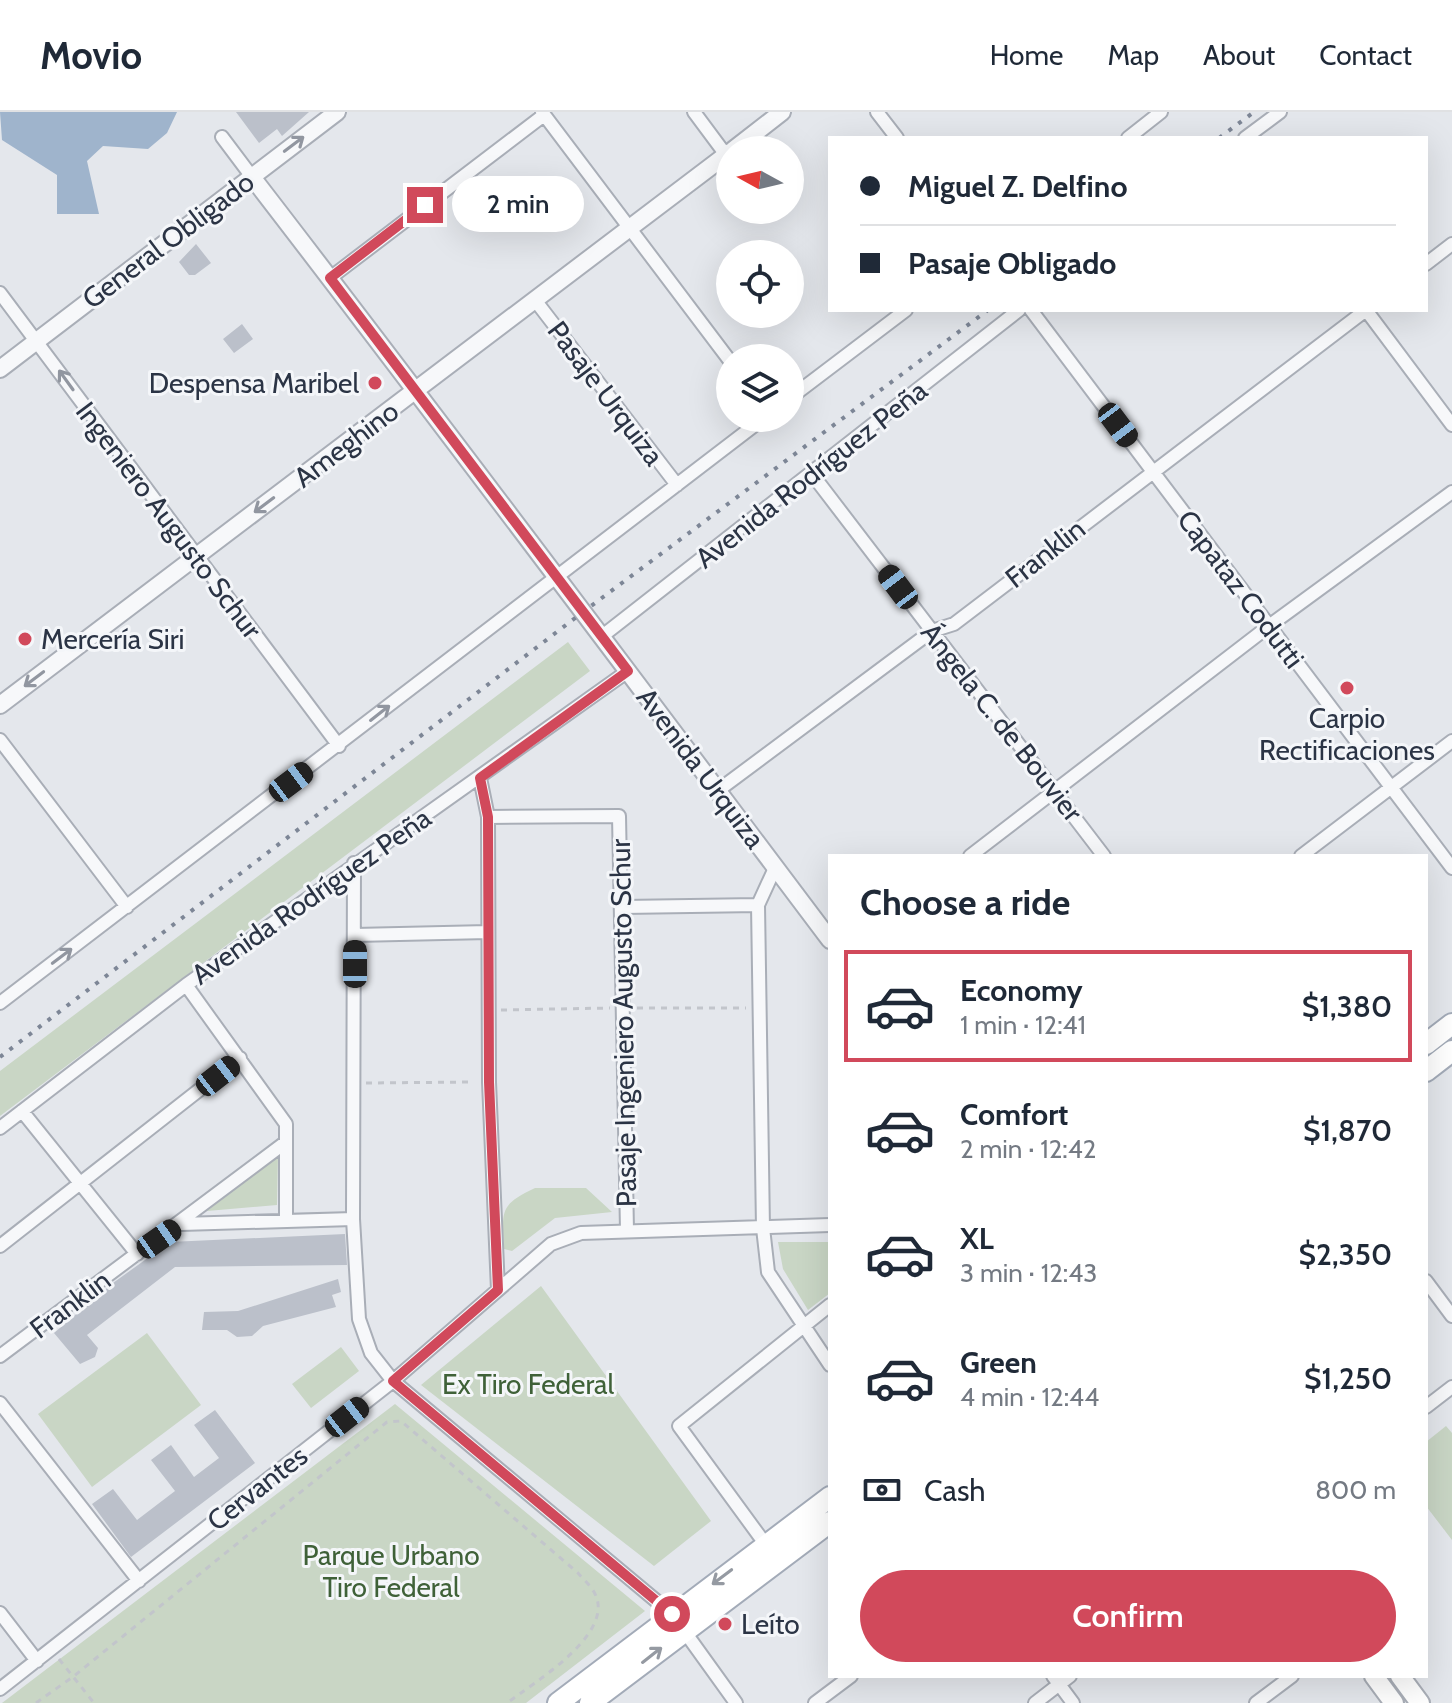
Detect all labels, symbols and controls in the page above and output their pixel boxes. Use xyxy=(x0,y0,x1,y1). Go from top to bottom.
text: Movio xyxy=(40,32,142,79)
text: Home xyxy=(990,38,1063,72)
text: Map xyxy=(1107,38,1159,72)
text: About xyxy=(1203,38,1275,72)
text: Contact xyxy=(1319,38,1412,72)
one-way arrow xyxy=(283,136,305,153)
north arrow xyxy=(716,136,804,224)
map controls xyxy=(716,136,804,432)
street label: General Obligado xyxy=(76,164,260,316)
text: Miguel Z. Delfino xyxy=(908,168,1127,205)
callout: 2 min xyxy=(453,177,585,233)
route end xyxy=(407,187,443,223)
text: 2 min xyxy=(487,188,549,220)
button: locate xyxy=(716,240,804,328)
text: Pasaje Obligado xyxy=(908,245,1116,282)
street label: Pasaje Urquiza xyxy=(541,314,672,472)
button: layers xyxy=(716,344,804,432)
place label: Despensa Maribel xyxy=(149,366,359,400)
one-way arrow xyxy=(58,370,75,391)
street label: Avenida Rodríguez Peña xyxy=(688,373,934,575)
marker: Despensa Maribel xyxy=(366,374,384,392)
street label: Ameghino xyxy=(287,394,405,494)
street label: Ingeniero Augusto Schur xyxy=(69,395,269,645)
car xyxy=(1094,399,1142,451)
one-way arrow xyxy=(254,496,275,513)
street label: Capataz Codutti xyxy=(1171,503,1311,675)
street label: Franklin xyxy=(998,511,1092,595)
car xyxy=(874,561,922,613)
street label: Ángela C. de Bouvier xyxy=(914,616,1090,828)
place label: Mercería Siri xyxy=(41,622,185,656)
marker: Mercería Siri xyxy=(16,630,34,648)
one-way arrow xyxy=(24,670,45,687)
marker: Carpio Rectificaciones xyxy=(1338,679,1356,697)
street label: Avenida Urquiza xyxy=(630,681,773,855)
place label: Carpio Rectificaciones xyxy=(1259,701,1435,767)
one-way arrow xyxy=(369,705,390,722)
car xyxy=(265,758,317,806)
street label: Avenida Rodríguez Peña xyxy=(185,800,438,992)
street label: Pasaje Ingeniero Augusto Schur xyxy=(603,838,643,1207)
text: Choose a ride xyxy=(860,880,1070,924)
car xyxy=(343,940,367,988)
one-way arrow xyxy=(51,947,72,964)
icon: car xyxy=(864,970,936,1042)
text: Economy xyxy=(960,972,1083,1009)
text: $1,380 xyxy=(1302,988,1392,1025)
text: 1 min · 12:41 xyxy=(960,1009,1086,1041)
car xyxy=(192,1052,244,1100)
icon: car xyxy=(864,1094,936,1166)
text: Comfort xyxy=(960,1096,1068,1133)
text: $1,870 xyxy=(1303,1112,1392,1149)
text: 2 min · 12:42 xyxy=(960,1133,1096,1165)
car xyxy=(132,1215,186,1263)
icon: car xyxy=(864,1218,936,1290)
text: XL xyxy=(960,1220,994,1257)
text: $2,350 xyxy=(1299,1236,1392,1273)
text: 3 min · 12:43 xyxy=(960,1257,1097,1289)
street label: Franklin xyxy=(23,1263,117,1345)
icon: car xyxy=(864,1342,936,1414)
text: Green xyxy=(960,1344,1037,1381)
text: $1,250 xyxy=(1304,1360,1392,1397)
park label: Ex Tiro Federal xyxy=(442,1367,614,1401)
text: 4 min · 12:44 xyxy=(960,1381,1099,1413)
car xyxy=(321,1393,373,1441)
street label: Cervantes xyxy=(200,1438,314,1538)
icon: cash xyxy=(860,1468,904,1512)
text: Cash xyxy=(924,1472,986,1509)
text: 800 m xyxy=(1315,1474,1396,1506)
park label: Parque Urbano Tiro Federal xyxy=(302,1538,480,1604)
one-way arrow xyxy=(712,1569,734,1585)
button: Confirm xyxy=(860,1570,1396,1662)
route start xyxy=(654,1596,690,1632)
place label: Leíto xyxy=(741,1607,800,1641)
marker: Leíto xyxy=(716,1615,734,1633)
one-way arrow xyxy=(641,1647,662,1664)

